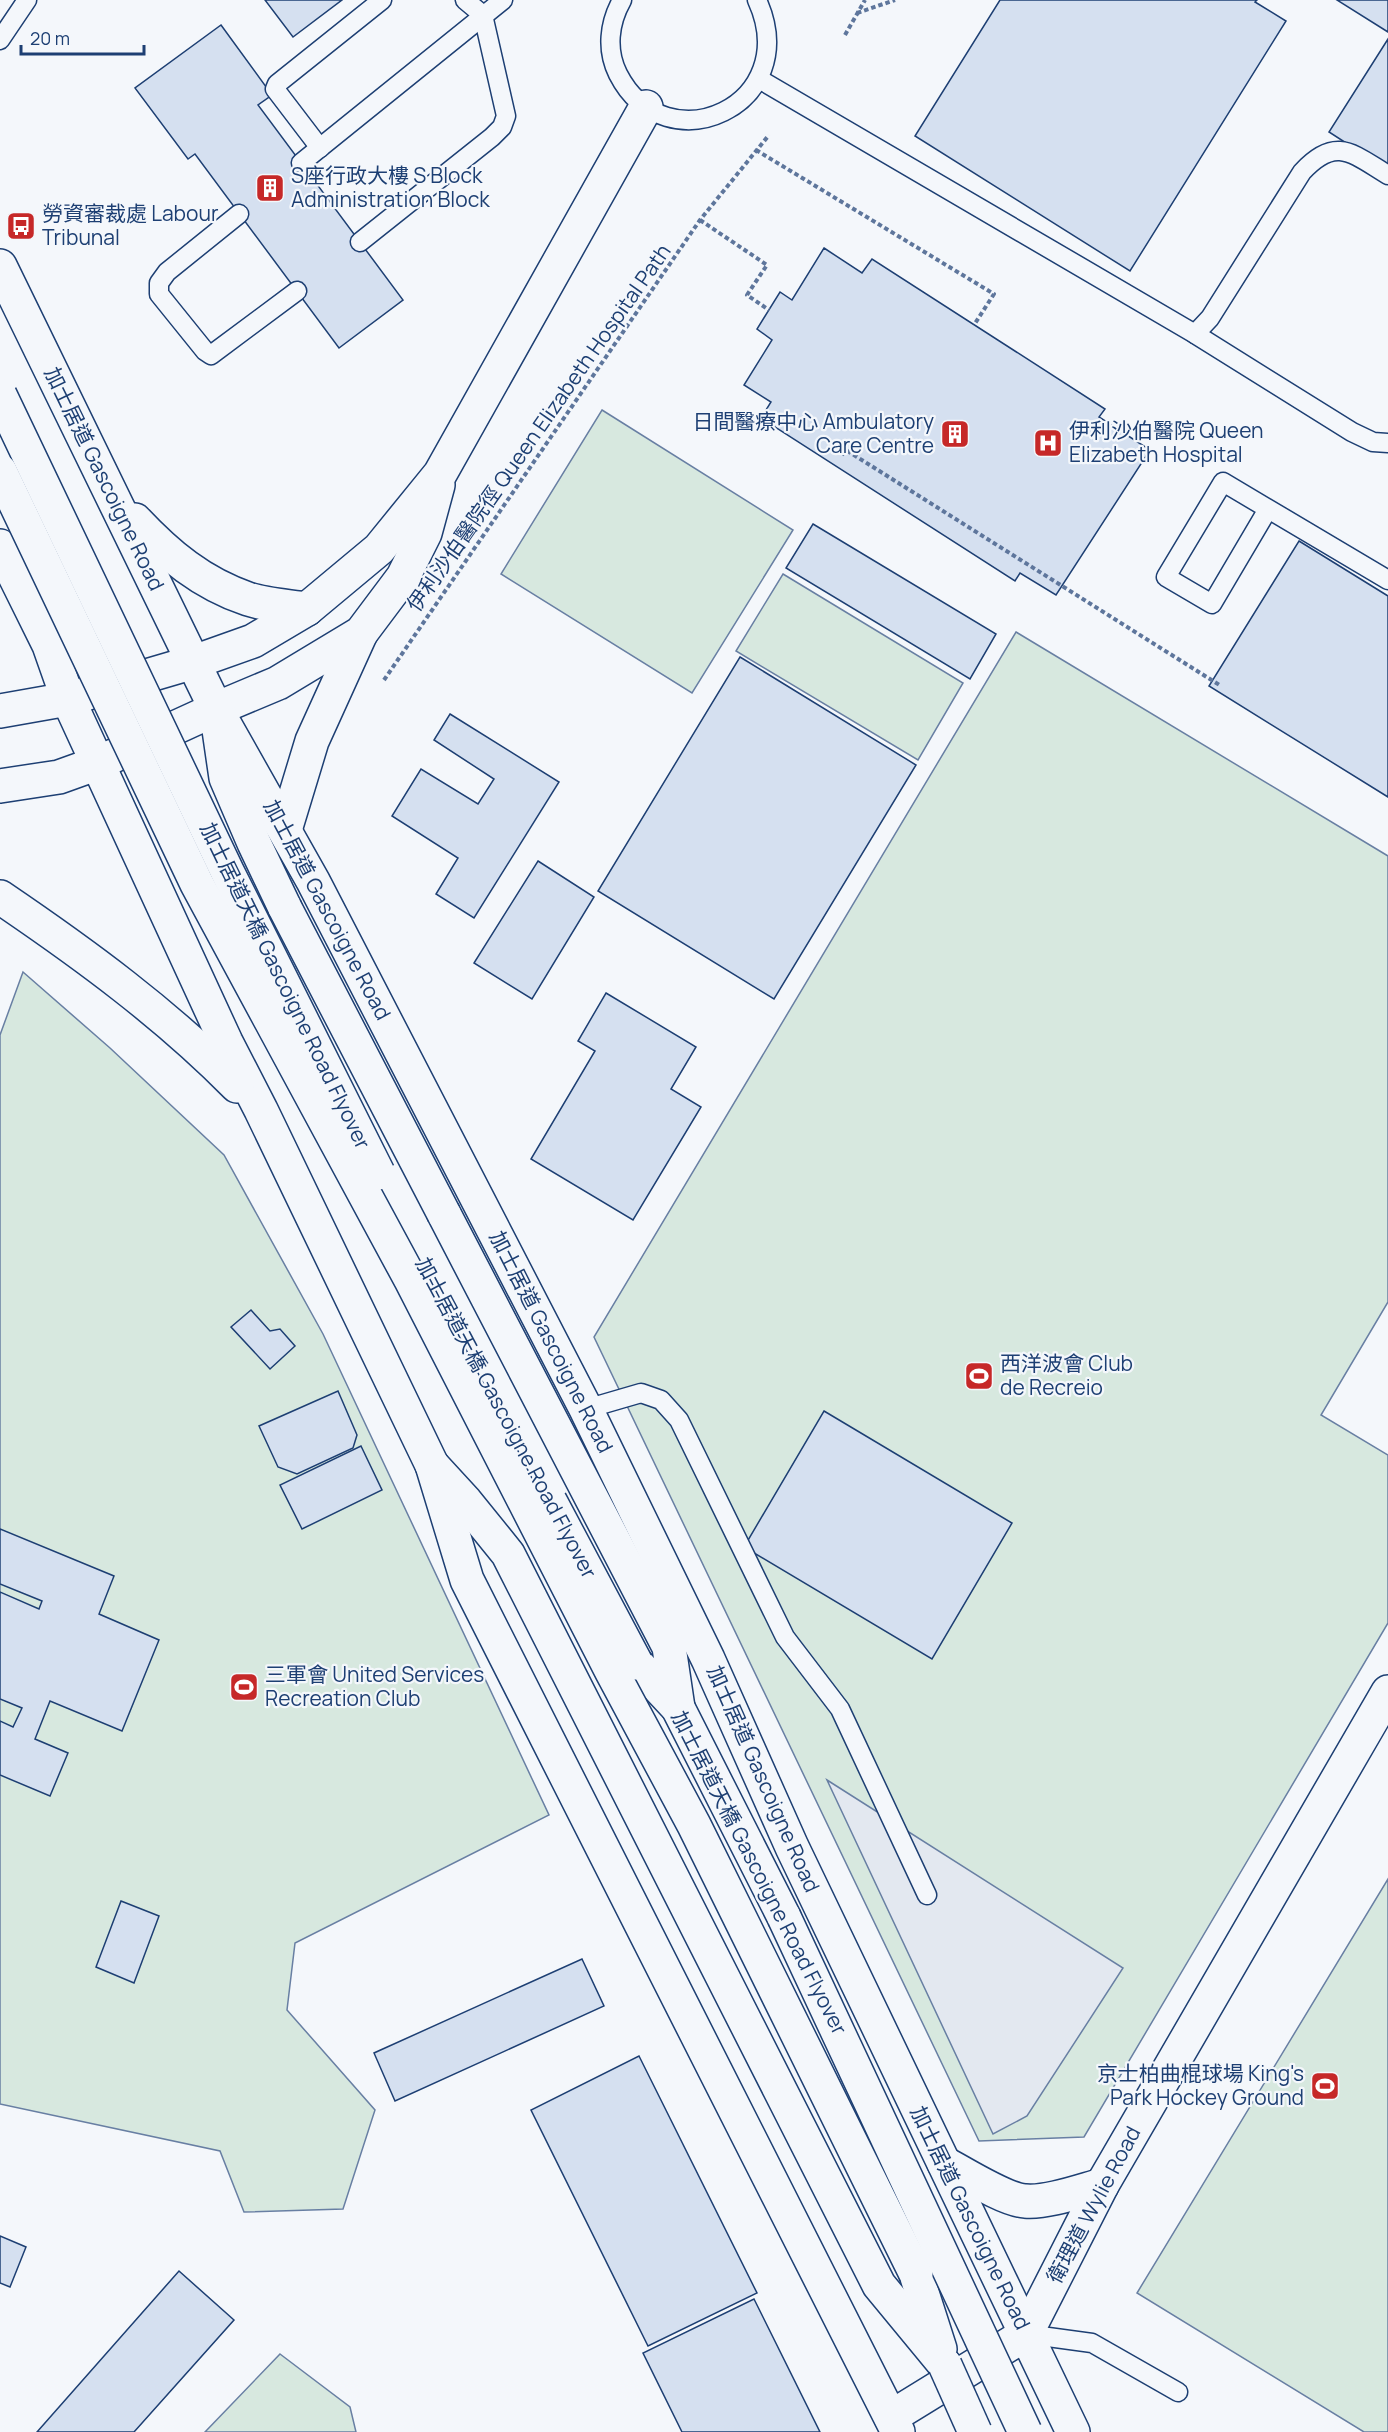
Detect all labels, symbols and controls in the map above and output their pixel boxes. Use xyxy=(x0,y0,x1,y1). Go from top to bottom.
scale bar xyxy=(21,18,144,56)
text: 20 m xyxy=(30,26,70,50)
place label: S座行政大樓 S Block Administration Block xyxy=(291,161,490,213)
building icon: S座行政大樓 S Block Administration Block xyxy=(254,172,286,204)
place label: 勞資審裁處 Labour Tribunal xyxy=(42,199,219,251)
bus stop icon: 勞資審裁處 Labour Tribunal xyxy=(5,210,37,242)
street label: 伊利沙伯醫院徑 Queen Elizabeth Hospital Path xyxy=(400,238,677,617)
street label: 加士居道 Gascoigne Road xyxy=(39,362,171,595)
place label: 日間醫療中心 Ambulatory Care Centre xyxy=(692,407,934,459)
place label: 伊利沙伯醫院 Queen Elizabeth Hospital xyxy=(1069,416,1264,468)
building icon: 日間醫療中心 Ambulatory Care Centre xyxy=(939,418,971,450)
hospital icon: 伊利沙伯醫院 Queen Elizabeth Hospital xyxy=(1032,427,1064,459)
street label: 加士居道 Gascoigne Road xyxy=(258,795,398,1024)
street label: 加士居道天橋 Gascoigne Road Flyover xyxy=(194,818,378,1154)
street label: 加士居道 Gascoigne Road xyxy=(484,1226,620,1457)
street label: 加士居道天橋 Gascoigne Road Flyover xyxy=(410,1252,604,1583)
place label: 西洋波會 Club de Recreio xyxy=(1000,1349,1133,1401)
sports icon: 西洋波會 Club de Recreio xyxy=(963,1360,995,1392)
place label: 三軍會 United Services Recreation Club xyxy=(265,1660,484,1712)
street label: 加士居道 Gascoigne Road xyxy=(701,1661,827,1896)
sports icon: 三軍會 United Services Recreation Club xyxy=(228,1671,260,1703)
street label: 加士居道天橋 Gascoigne Road Flyover xyxy=(666,1706,854,2040)
place label: 京士柏曲棍球場 King's Park Hockey Ground xyxy=(1097,2059,1304,2111)
sports icon: 京士柏曲棍球場 King's Park Hockey Ground xyxy=(1309,2070,1341,2102)
street label: 加士居道 Gascoigne Road xyxy=(905,2101,1037,2334)
street label: 衛理道 Wylie Road xyxy=(1040,2121,1146,2288)

